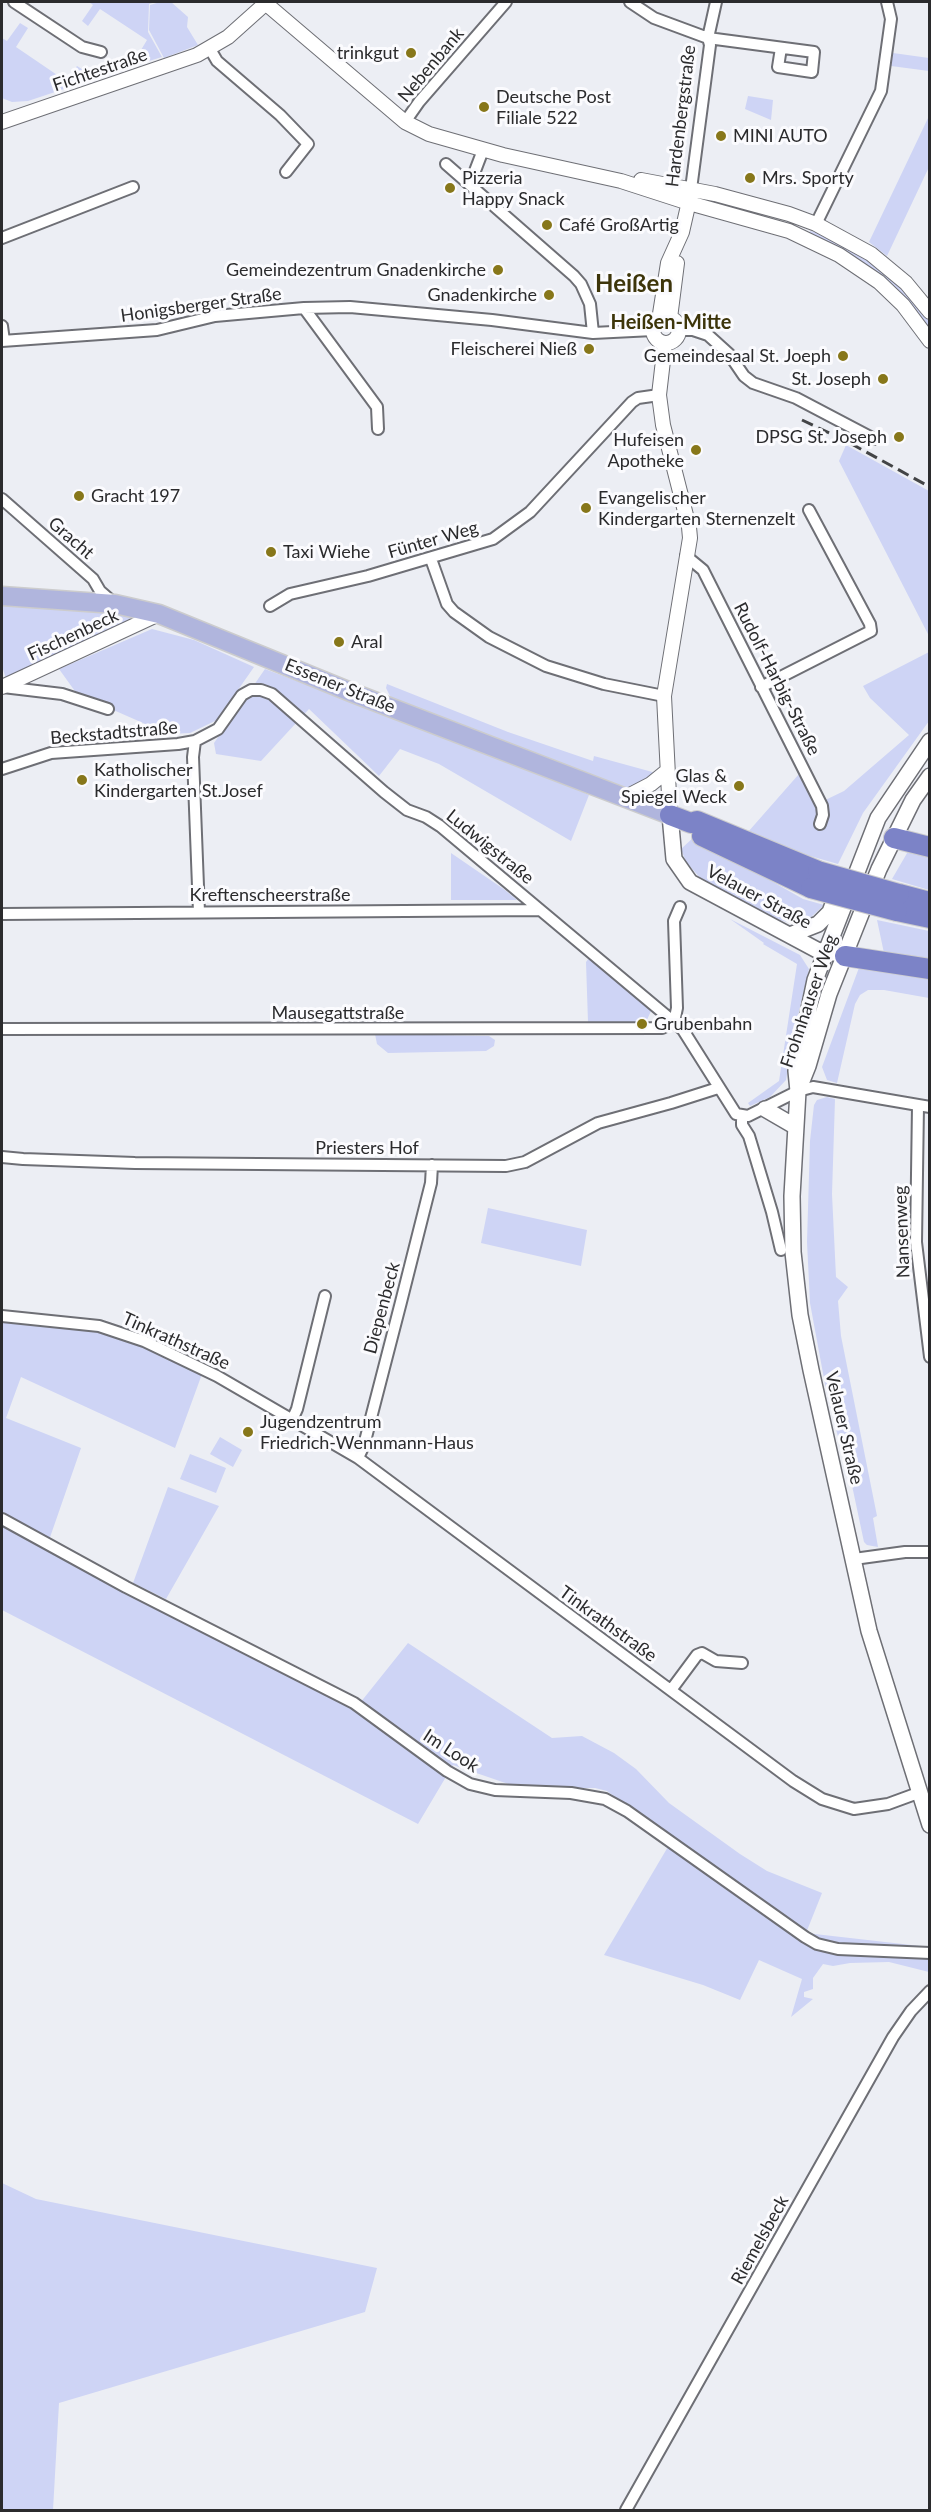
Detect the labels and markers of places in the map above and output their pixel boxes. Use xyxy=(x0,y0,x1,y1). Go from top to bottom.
place label: trinkgut xyxy=(337,42,399,64)
marker: trinkgut xyxy=(404,46,418,60)
place label: Deutsche Post Filiale 522 xyxy=(496,86,611,128)
marker: Deutsche Post Filiale 522 xyxy=(477,100,491,114)
place label: MINI AUTO xyxy=(733,125,828,147)
marker: MINI AUTO xyxy=(714,129,728,143)
place label: Pizzeria Happy Snack xyxy=(462,167,565,210)
place label: Mrs. Sporty xyxy=(762,167,854,189)
marker: Mrs. Sporty xyxy=(743,171,757,185)
marker: Pizzeria Happy Snack xyxy=(443,181,457,195)
place label: Café GroßArtig xyxy=(559,214,679,236)
marker: Café GroßArtig xyxy=(540,218,554,232)
place label: Gemeindezentrum Gnadenkirche xyxy=(226,259,486,281)
marker: Gemeindezentrum Gnadenkirche xyxy=(491,263,505,277)
place label: Gnadenkirche xyxy=(428,284,537,306)
marker: Gnadenkirche xyxy=(542,288,556,302)
place label: Fleischerei Nieß xyxy=(450,338,577,360)
marker: Fleischerei Nieß xyxy=(582,342,596,356)
place label: Gemeindesaal St. Joeph xyxy=(644,345,831,367)
marker: Gemeindesaal St. Joeph xyxy=(836,349,850,363)
place label: St. Joseph xyxy=(791,368,871,390)
marker: St. Joseph xyxy=(876,372,890,386)
place label: DPSG St. Joseph xyxy=(755,426,887,448)
place label: Hufeisen Apotheke xyxy=(608,429,684,472)
marker: DPSG St. Joseph xyxy=(892,430,906,444)
marker: Hufeisen Apotheke xyxy=(689,443,703,457)
place label: Gracht 197 xyxy=(91,485,180,507)
place label: Evangelischer Kindergarten Sternenzelt xyxy=(598,487,795,530)
marker: Gracht 197 xyxy=(72,489,86,503)
marker: Evangelischer Kindergarten Sternenzelt xyxy=(579,501,593,515)
place label: Taxi Wiehe xyxy=(283,541,370,563)
marker: Taxi Wiehe xyxy=(264,545,278,559)
place label: Aral xyxy=(351,631,383,653)
marker: Aral xyxy=(332,635,346,649)
place label: Katholischer Kindergarten St.Josef xyxy=(94,759,263,802)
place label: Glas & Spiegel Weck xyxy=(621,765,727,808)
marker: Katholischer Kindergarten St.Josef xyxy=(75,773,89,787)
marker: Glas & Spiegel Weck xyxy=(732,779,746,793)
place label: Grubenbahn xyxy=(654,1013,752,1035)
marker: Grubenbahn xyxy=(635,1017,649,1031)
place label: Jugendzentrum Friedrich-Wennmann-Haus xyxy=(260,1411,474,1454)
marker: Jugendzentrum Friedrich-Wennmann-Haus xyxy=(241,1425,255,1439)

